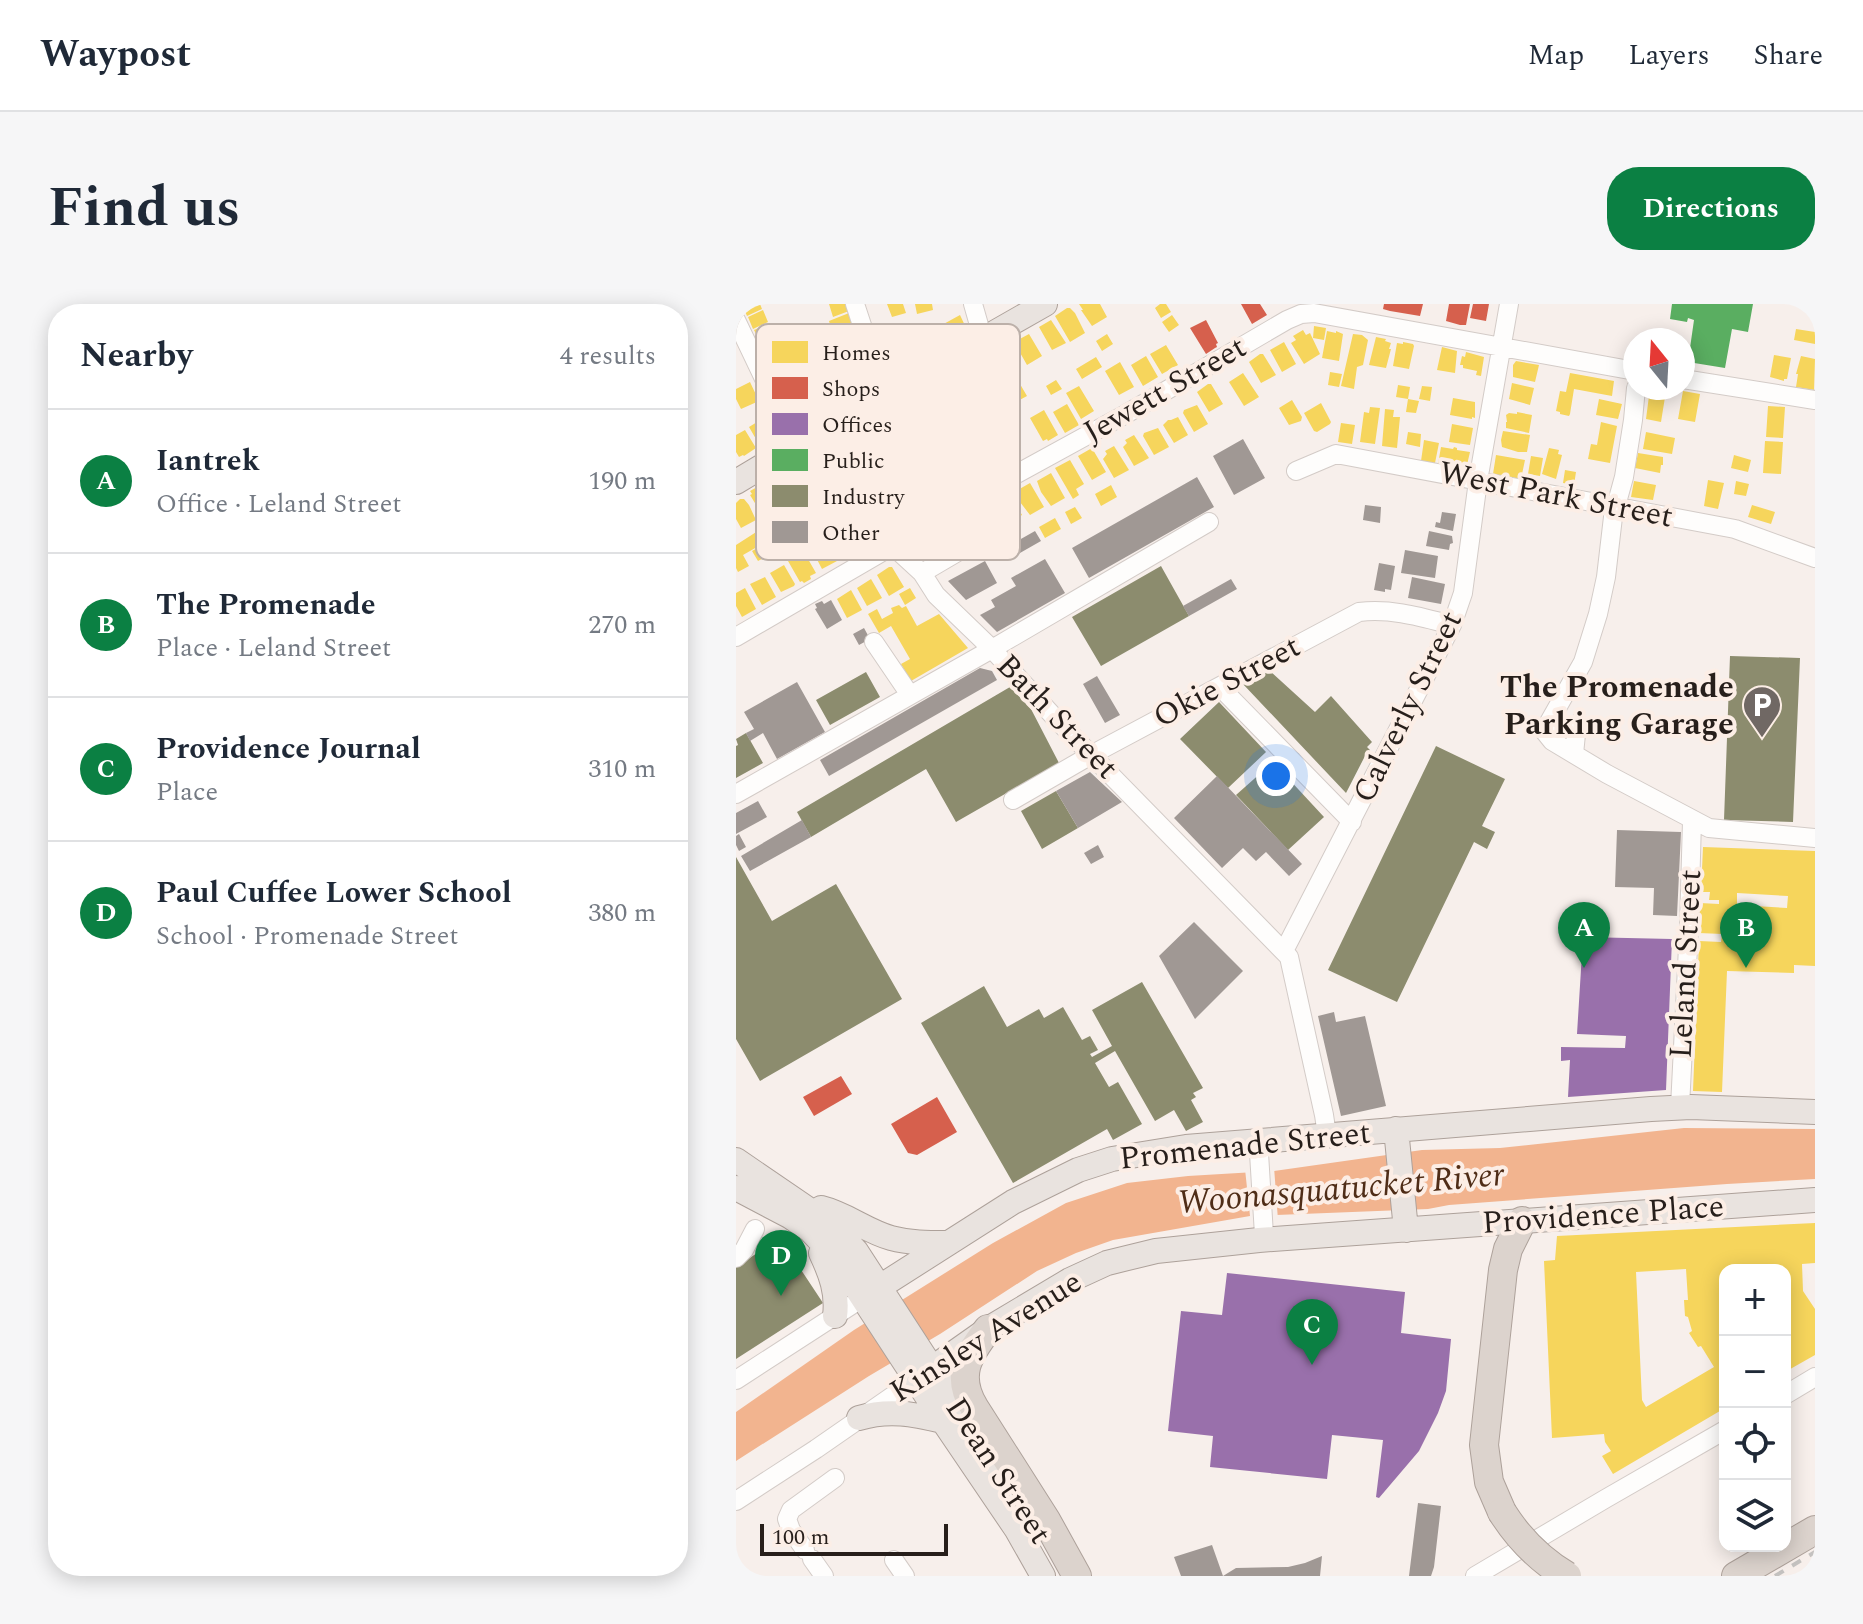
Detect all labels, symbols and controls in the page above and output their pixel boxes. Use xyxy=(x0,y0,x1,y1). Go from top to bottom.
text: Waypost xyxy=(40,26,191,84)
text: Map xyxy=(1528,34,1584,77)
text: Layers xyxy=(1628,34,1710,77)
text: Share xyxy=(1754,34,1823,77)
text: Find us xyxy=(48,166,241,251)
button: Directions xyxy=(1607,167,1815,250)
street label: Jewett Street xyxy=(1074,323,1256,457)
legend xyxy=(756,324,1020,560)
north arrow xyxy=(1623,328,1695,400)
text: Nearby xyxy=(80,330,193,382)
text: 4 results xyxy=(560,336,656,376)
text: Homes xyxy=(822,337,891,370)
text: Shops xyxy=(822,373,880,406)
text: Offices xyxy=(822,409,893,442)
text: Iantrek xyxy=(156,438,260,484)
text: Public xyxy=(822,445,885,478)
street label: West Park Street xyxy=(1435,448,1677,542)
text: A xyxy=(96,461,116,501)
text: 190 m xyxy=(588,461,656,501)
text: Industry xyxy=(822,481,906,514)
text: Office · Leland Street xyxy=(156,484,401,524)
text: Other xyxy=(822,517,880,550)
text: The Promenade xyxy=(156,582,376,628)
street label: Calverly Street xyxy=(1340,603,1476,811)
text: B xyxy=(97,605,115,645)
text: 270 m xyxy=(588,605,656,645)
street label: Okie Street xyxy=(1145,623,1309,741)
text: Place · Leland Street xyxy=(156,628,391,668)
street label: Bath Street xyxy=(984,643,1130,791)
place label: The Promenade Parking Garage xyxy=(1500,663,1734,749)
parking icon: The Promenade Parking Garage xyxy=(1741,684,1783,739)
text: Providence Journal xyxy=(156,726,421,772)
text: C xyxy=(97,749,115,789)
text: 310 m xyxy=(588,749,656,789)
your location xyxy=(1256,756,1296,796)
text: Place xyxy=(156,772,218,812)
street label: Leland Street xyxy=(1657,868,1715,1060)
text: Paul Cuffee Lower School xyxy=(156,870,512,916)
text: D xyxy=(96,893,116,933)
text: 380 m xyxy=(588,893,656,933)
pin: A xyxy=(1558,902,1610,968)
pin: B xyxy=(1720,902,1772,968)
text: School · Promenade Street xyxy=(156,916,458,956)
street label: Promenade Street xyxy=(1117,1108,1373,1184)
water label: Woonasquatucket River xyxy=(1175,1149,1507,1229)
street label: Providence Place xyxy=(1480,1182,1726,1248)
pin: D xyxy=(755,1230,807,1296)
street label: Kinsley Avenue xyxy=(880,1258,1092,1416)
map controls xyxy=(1719,1264,1791,1552)
button: + xyxy=(1719,1264,1791,1336)
pin: C xyxy=(1286,1299,1338,1365)
button: − xyxy=(1719,1336,1791,1408)
street label: Dean Street xyxy=(932,1388,1064,1554)
button: locate xyxy=(1719,1408,1791,1480)
button: layers xyxy=(1719,1480,1791,1552)
scale bar xyxy=(760,1520,948,1556)
text: 100 m xyxy=(772,1521,829,1554)

